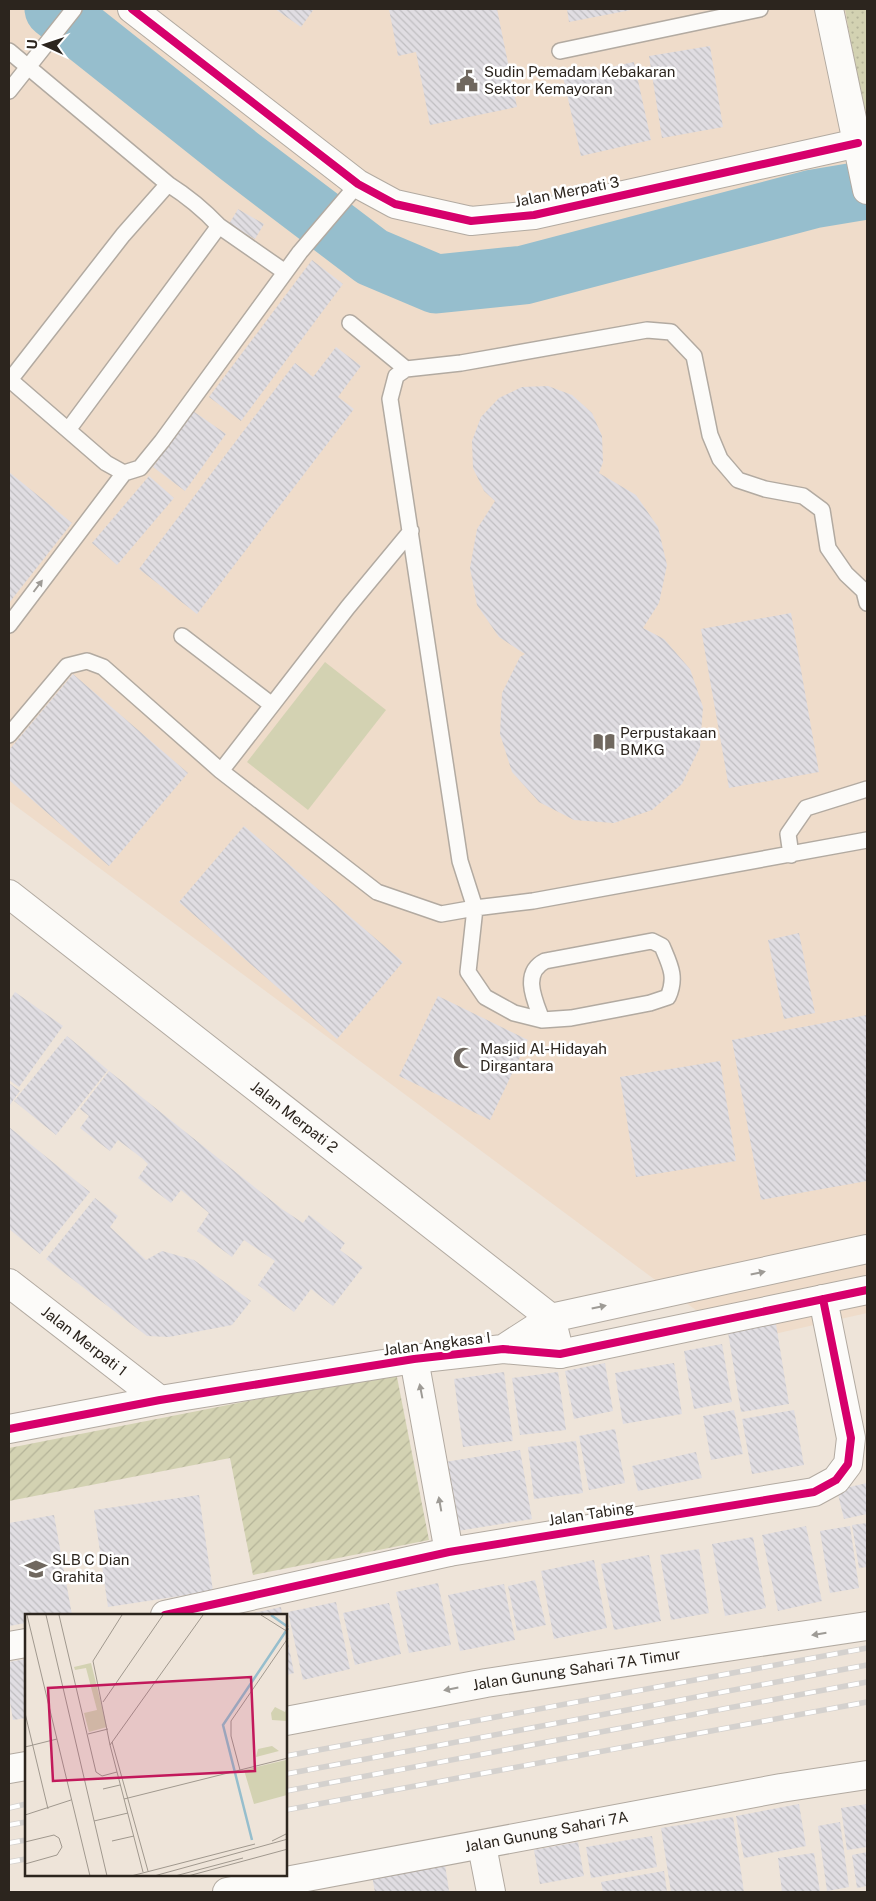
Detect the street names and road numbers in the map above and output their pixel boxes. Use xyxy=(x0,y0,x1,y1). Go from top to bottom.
street label: Jalan Merpati 3 xyxy=(513,173,621,210)
street label: Jalan Merpati 2 xyxy=(248,1077,341,1156)
street label: Jalan Merpati 1 xyxy=(39,1303,130,1379)
street label: Jalan Angkasa I xyxy=(382,1328,492,1359)
street label: Jalan Tabing xyxy=(547,1498,635,1529)
street label: Jalan Gunung Sahari 7A Timur xyxy=(471,1645,682,1693)
street label: Jalan Gunung Sahari 7A xyxy=(463,1808,630,1855)

